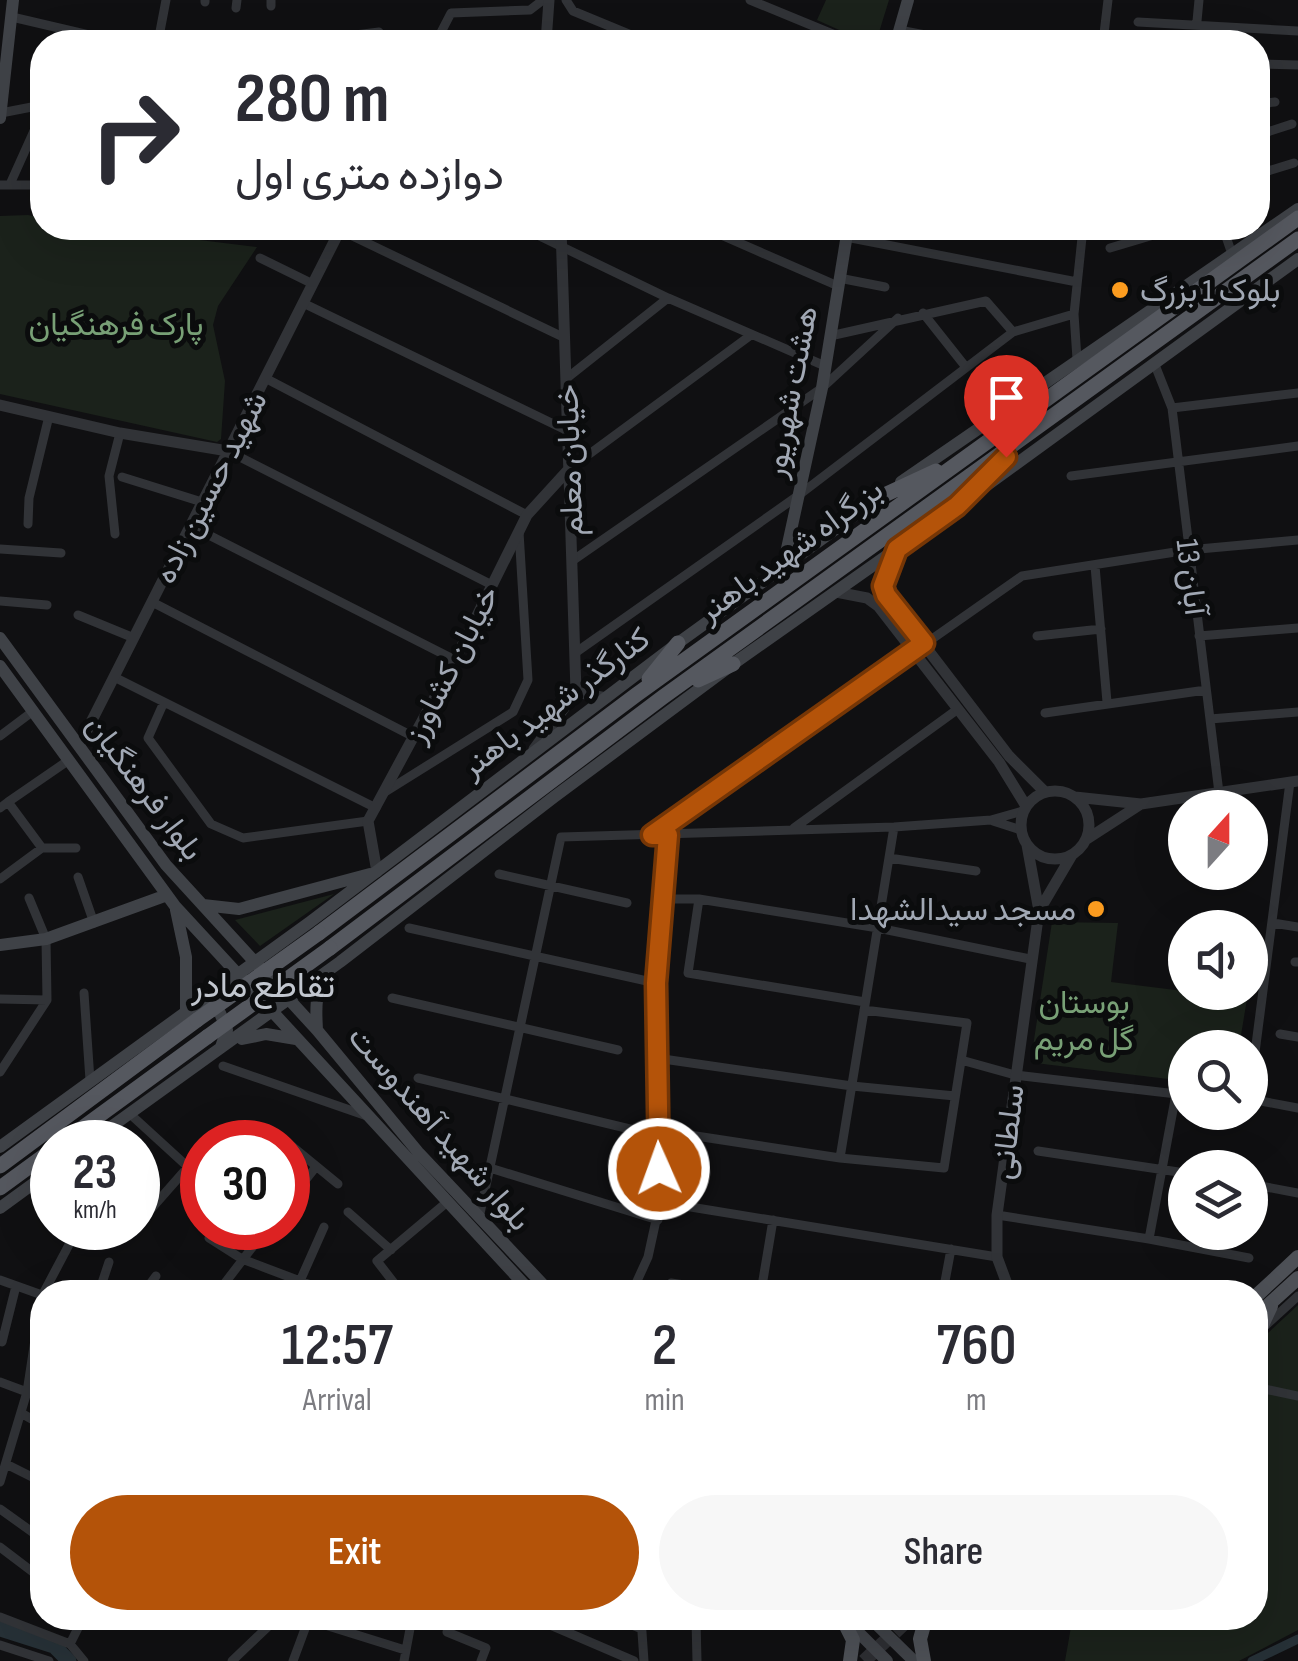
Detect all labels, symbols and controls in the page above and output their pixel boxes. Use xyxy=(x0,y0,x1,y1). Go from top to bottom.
text: 280 m xyxy=(235,58,389,142)
icon: right xyxy=(70,70,200,200)
text: دوازده متری اول xyxy=(235,148,504,203)
place label: بلوک 1 بزرگ xyxy=(1140,272,1281,311)
marker: بلوک 1 بزرگ xyxy=(1109,279,1131,301)
street label: هشت شهریور xyxy=(755,303,827,483)
park label: پارک فرهنگیان xyxy=(29,306,203,346)
pin xyxy=(964,355,1049,458)
icon: arrive xyxy=(979,370,1034,425)
street label: خیابان معلم xyxy=(548,383,593,536)
street label: شهید حسین زاده xyxy=(146,385,277,590)
street label: بزرگراه شهید باهنر xyxy=(690,471,891,632)
street label: 13 آبان xyxy=(1166,537,1215,620)
street label: خیابان کشاورز xyxy=(396,580,509,751)
street label: کنارگذر شهید باهنر xyxy=(453,619,658,788)
street label: بلوار فرهنگیان xyxy=(76,707,211,869)
north arrow xyxy=(1168,790,1268,890)
map controls xyxy=(1168,790,1268,1250)
place label: مسجد سیدالشهدا xyxy=(850,891,1076,930)
marker: مسجد سیدالشهدا xyxy=(1085,898,1107,920)
button: sound xyxy=(1168,910,1268,1010)
district label: تقاطع مادر xyxy=(190,965,335,1009)
park label: بوستان گل مریم xyxy=(1034,984,1134,1060)
street label: بلوار شهید آهندوست xyxy=(339,1019,538,1239)
button: search xyxy=(1168,1030,1268,1130)
street label: سلطانی xyxy=(983,1083,1034,1182)
position arrow xyxy=(607,1117,711,1221)
speed limit sign: 30 xyxy=(180,1120,310,1250)
text: 23 xyxy=(73,1143,117,1203)
button: layers xyxy=(1168,1150,1268,1250)
text: km/h xyxy=(73,1195,117,1226)
text: 12:57 xyxy=(281,1310,393,1382)
text: 2 xyxy=(652,1310,677,1382)
text: 760 xyxy=(936,1310,1017,1382)
text: Arrival xyxy=(303,1381,372,1420)
text: min xyxy=(645,1381,685,1420)
text: m xyxy=(966,1381,987,1420)
button: Exit xyxy=(70,1495,639,1610)
button: Share xyxy=(659,1495,1228,1610)

